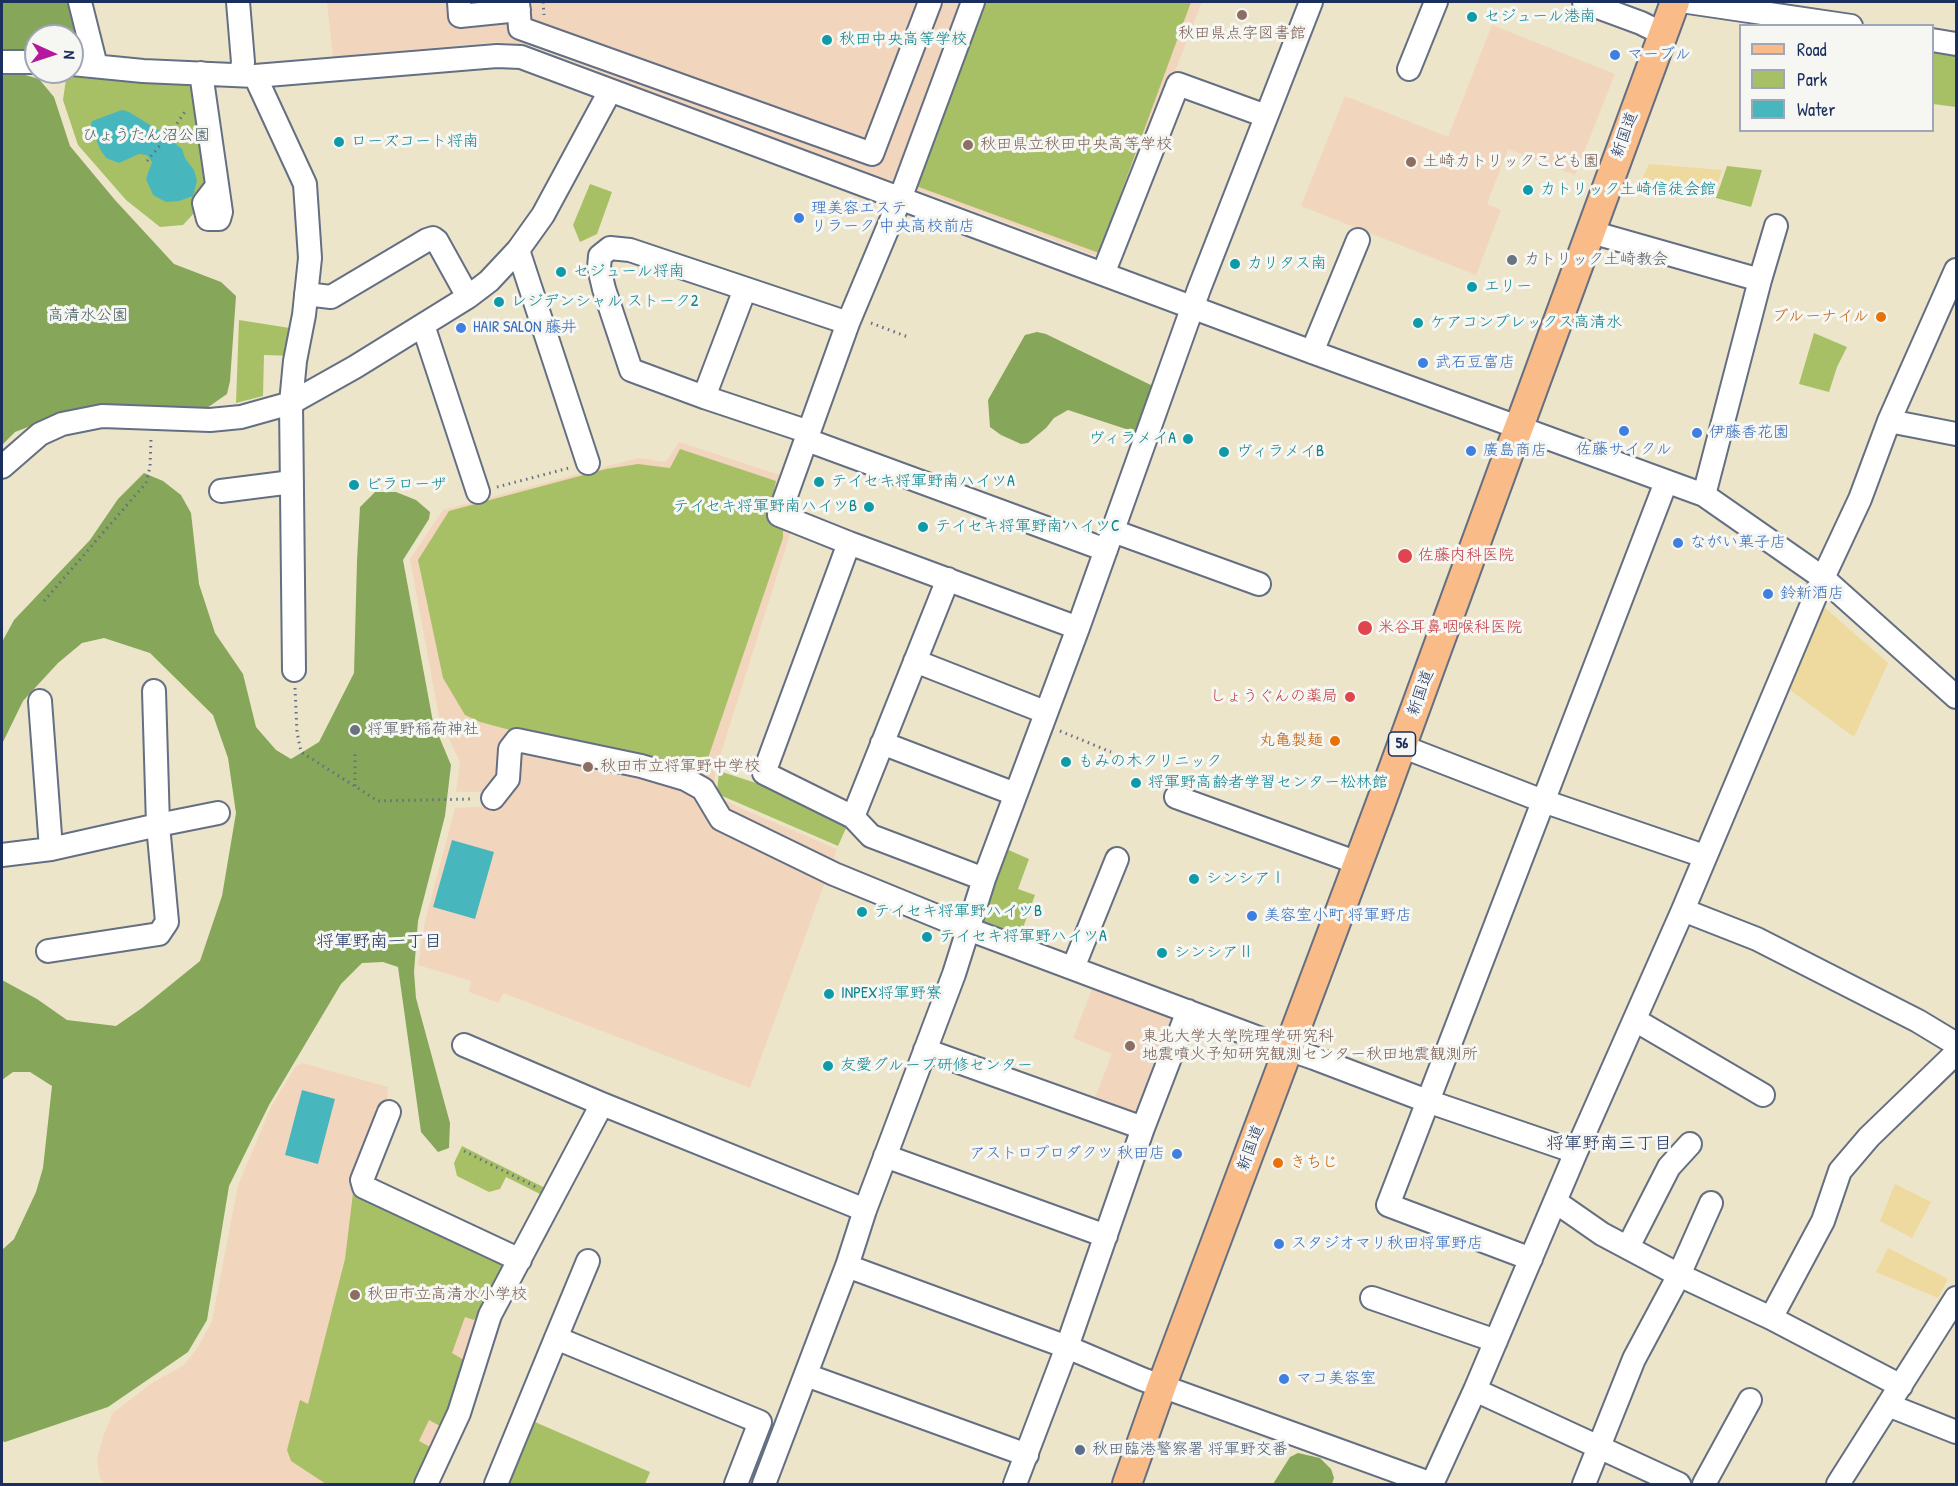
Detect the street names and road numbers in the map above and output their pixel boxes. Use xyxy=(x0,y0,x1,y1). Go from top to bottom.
street label: 新国道 xyxy=(1608,109,1642,161)
street label: 新国道 xyxy=(1404,667,1438,719)
road number: 56 xyxy=(1388,732,1416,756)
street label: 新国道 xyxy=(1233,1122,1269,1174)

